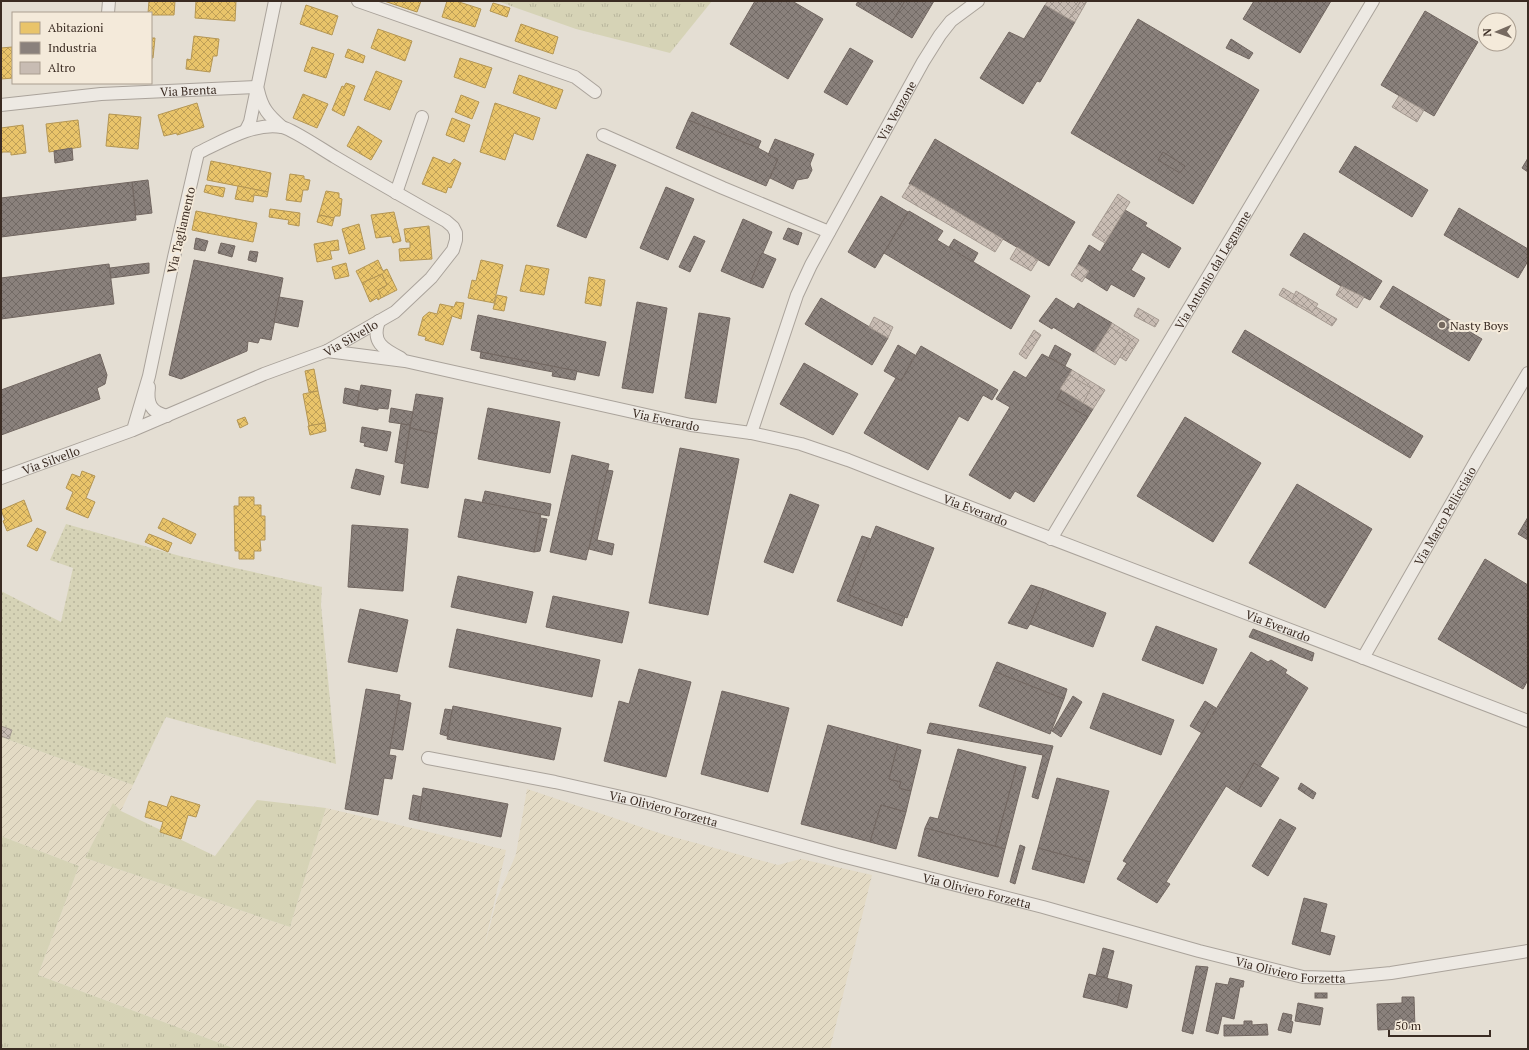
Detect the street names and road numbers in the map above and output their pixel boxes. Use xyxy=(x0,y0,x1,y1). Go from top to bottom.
street label: Via Venzone xyxy=(874,78,919,143)
street label: Via Brenta xyxy=(160,81,217,99)
street label: Via Tagliamento xyxy=(164,185,198,275)
street label: Via Antonio dal Legname xyxy=(1171,208,1253,331)
street label: Via Silvello xyxy=(321,316,381,359)
street label: Via Everardo xyxy=(631,405,701,434)
street label: Via Silvello xyxy=(20,442,82,477)
street label: Via Marco Pellicciaio xyxy=(1410,463,1479,568)
street label: Via Everardo xyxy=(941,490,1011,529)
street label: Via Everardo xyxy=(1244,606,1313,645)
street label: Via Oliviero Forzetta xyxy=(608,787,720,829)
street label: Via Oliviero Forzetta xyxy=(921,869,1033,911)
street label: Via Oliviero Forzetta xyxy=(1234,953,1346,986)

